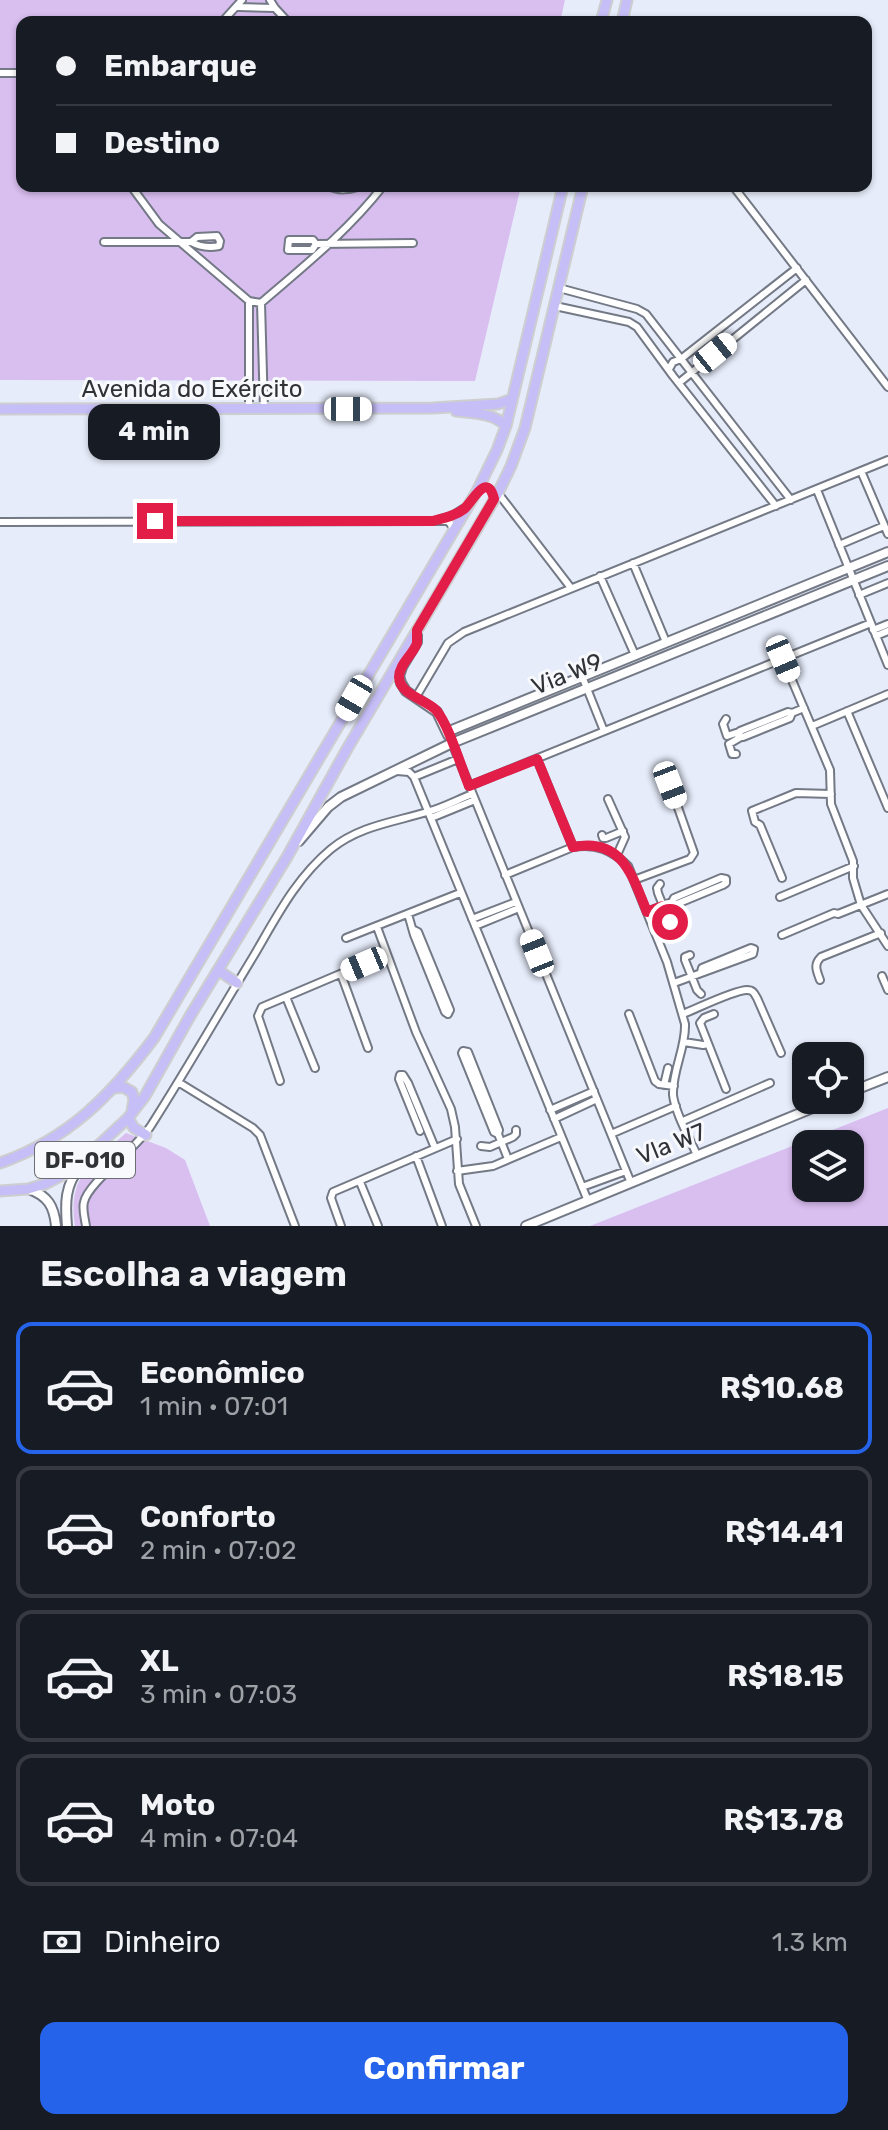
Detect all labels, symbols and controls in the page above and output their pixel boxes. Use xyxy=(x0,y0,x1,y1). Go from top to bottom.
text: Embarque xyxy=(104,48,257,84)
text: Destino xyxy=(104,125,220,161)
car xyxy=(689,329,741,377)
street label: Avenida do Exército xyxy=(82,375,303,403)
car xyxy=(324,397,372,421)
callout: 4 min xyxy=(89,405,221,461)
text: 4 min xyxy=(118,416,190,447)
route end xyxy=(137,503,173,539)
car xyxy=(763,632,803,686)
street label: Via W9 xyxy=(528,647,606,701)
car xyxy=(332,671,376,725)
car xyxy=(650,758,690,812)
route start xyxy=(652,904,688,940)
car xyxy=(517,926,557,980)
car xyxy=(337,944,391,984)
map controls xyxy=(792,1042,864,1202)
button: locate xyxy=(792,1042,864,1114)
street label: Vla W7 xyxy=(632,1118,710,1170)
button: layers xyxy=(792,1130,864,1202)
road number: DF-010 xyxy=(35,1142,135,1178)
text: Escolha a viagem xyxy=(40,1252,347,1295)
icon: car xyxy=(44,1352,116,1424)
text: Econômico xyxy=(140,1355,305,1391)
text: R$10.68 xyxy=(720,1370,844,1406)
text: 1 min · 07:01 xyxy=(140,1391,288,1422)
icon: car xyxy=(44,1496,116,1568)
text: Conforto xyxy=(140,1499,276,1535)
text: R$14.41 xyxy=(725,1514,844,1550)
text: 2 min · 07:02 xyxy=(140,1535,296,1566)
icon: car xyxy=(44,1640,116,1712)
text: XL xyxy=(140,1643,179,1679)
text: R$18.15 xyxy=(727,1658,844,1694)
text: 3 min · 07:03 xyxy=(140,1679,297,1710)
icon: car xyxy=(44,1784,116,1856)
text: Moto xyxy=(140,1787,215,1823)
text: R$13.78 xyxy=(723,1802,844,1838)
text: 4 min · 07:04 xyxy=(140,1823,298,1854)
icon: cash xyxy=(40,1920,84,1964)
text: Dinheiro xyxy=(104,1924,221,1960)
text: 1.3 km xyxy=(772,1927,848,1958)
button: Confirmar xyxy=(40,2022,848,2114)

